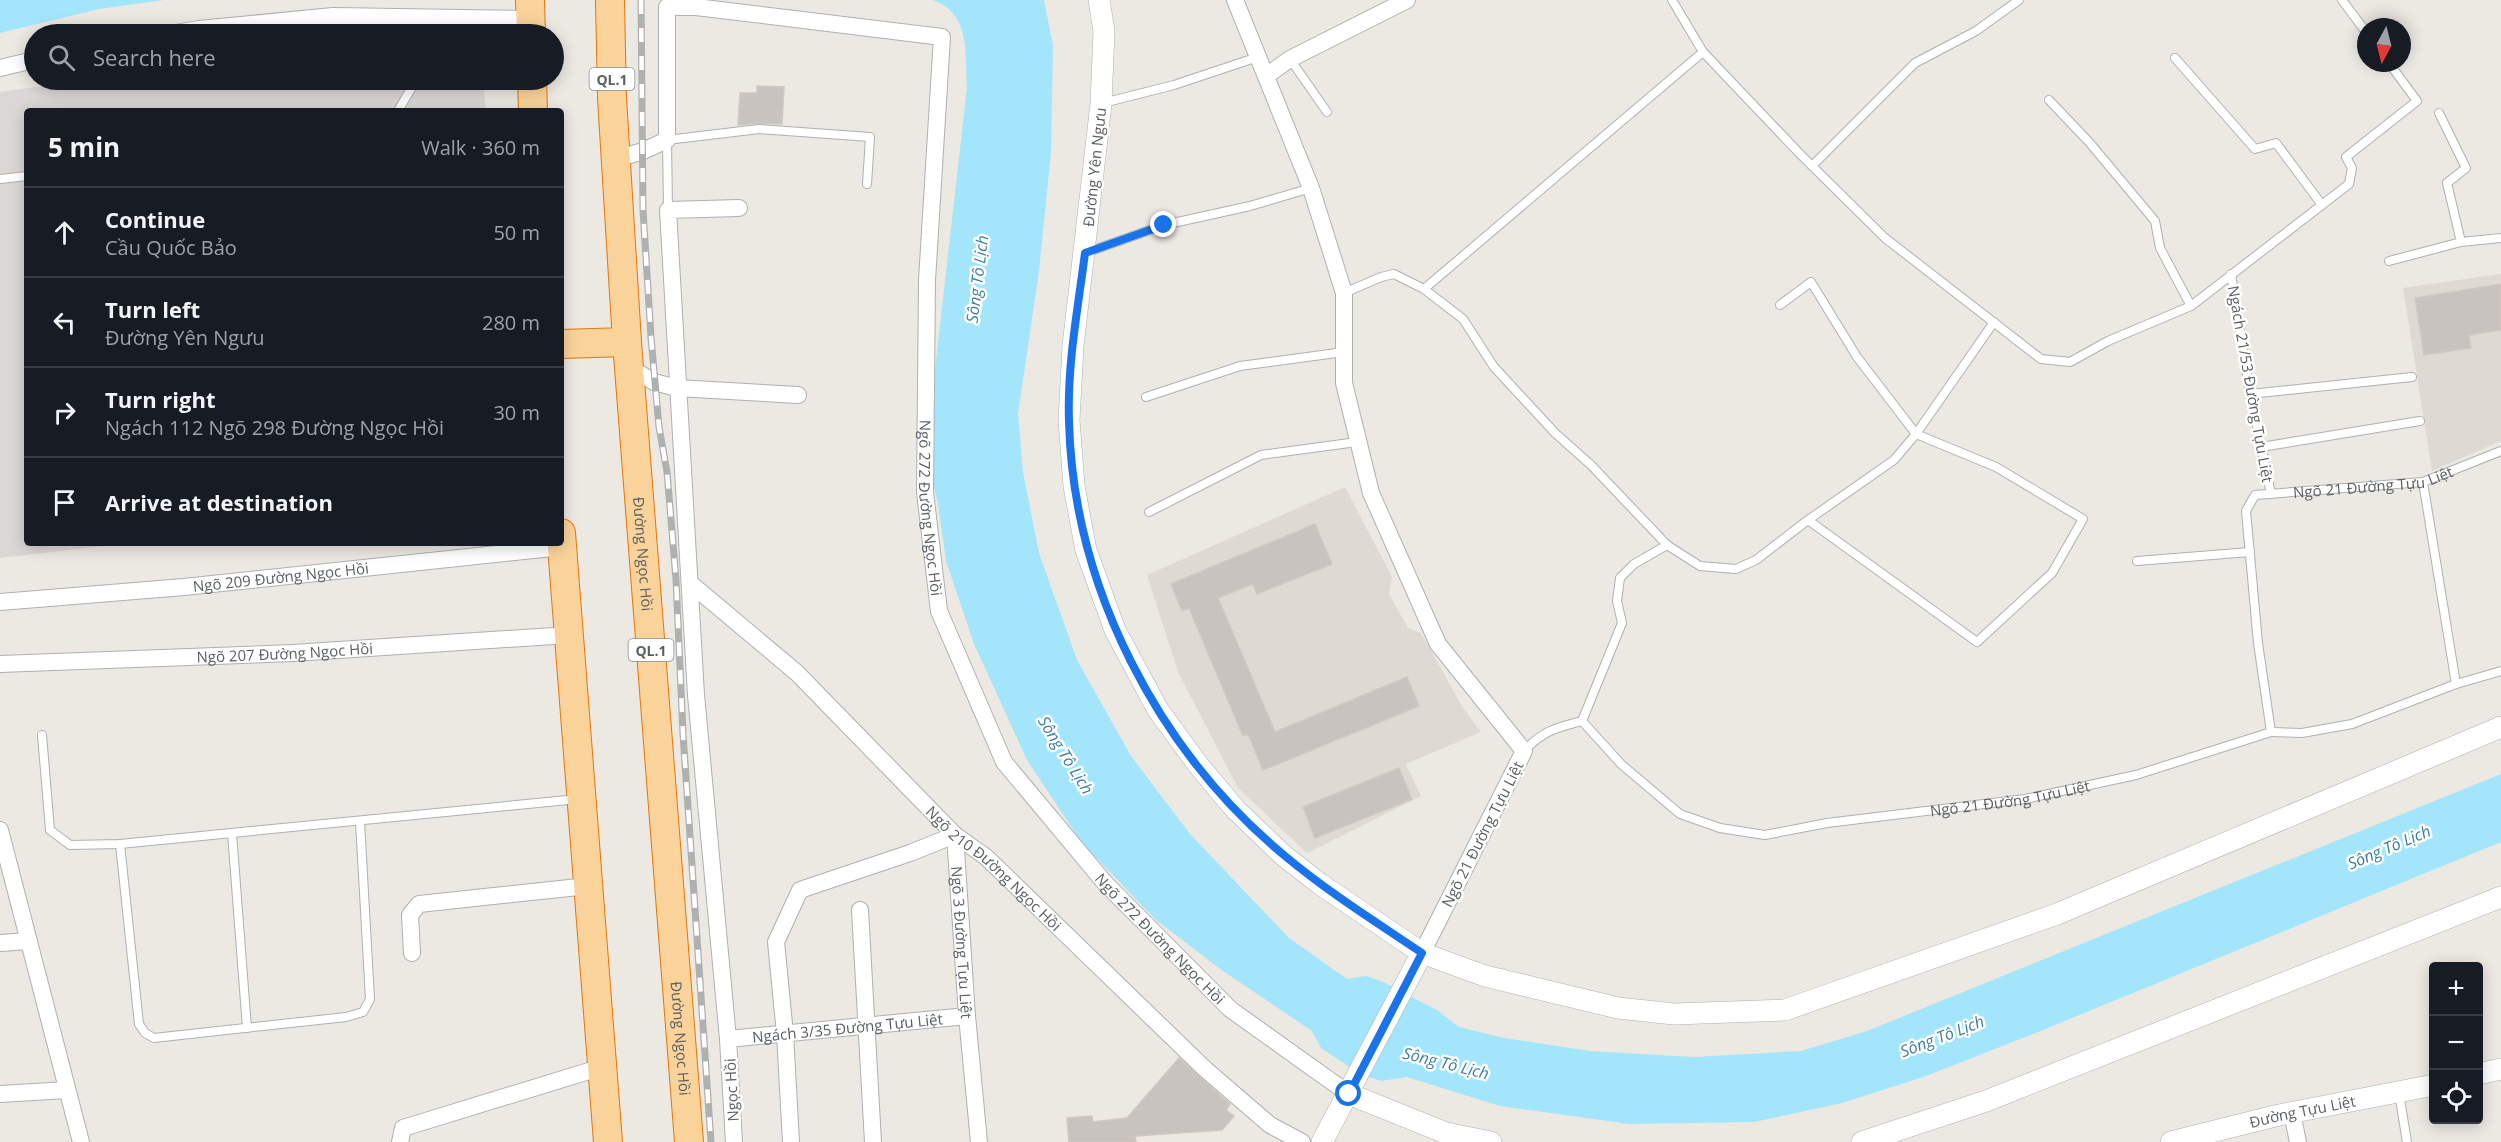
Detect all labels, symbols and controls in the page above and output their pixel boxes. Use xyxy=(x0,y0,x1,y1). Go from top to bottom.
north arrow xyxy=(2357,18,2411,72)
search box xyxy=(24,24,564,90)
icon: search xyxy=(45,41,78,74)
text: Search here xyxy=(93,42,216,72)
road number: QL.1 xyxy=(590,68,634,90)
street label: Đường Yên Ngưu xyxy=(1078,106,1110,228)
text: 5 min xyxy=(48,129,120,165)
text: Walk · 360 m xyxy=(421,134,540,161)
text: Continue xyxy=(105,204,205,234)
route end xyxy=(1150,211,1176,237)
icon: ahead xyxy=(48,216,81,249)
text: 50 m xyxy=(493,219,540,246)
text: Cầu Quốc Bảo xyxy=(105,234,237,261)
water label: Sông Tô Lịch xyxy=(961,234,993,324)
street label: Ngách 21/53 Đường Tựu Liệt xyxy=(2224,284,2278,484)
text: Turn left xyxy=(105,294,200,324)
icon: left xyxy=(48,306,81,339)
text: 280 m xyxy=(482,309,540,336)
text: Đường Yên Ngưu xyxy=(105,324,265,351)
text: Turn right xyxy=(105,384,216,414)
icon: right xyxy=(48,396,81,429)
text: 30 m xyxy=(493,399,540,426)
text: Ngách 112 Ngõ 298 Đường Ngọc Hồi xyxy=(105,414,444,441)
street label: Ngõ 272 Đường Ngọc Hồi xyxy=(915,420,947,597)
street label: Ngõ 21 Đường Tựu Liệt xyxy=(2292,461,2456,502)
icon: arrive xyxy=(48,486,81,519)
text: Arrive at destination xyxy=(105,487,333,517)
street label: Đường Ngọc Hồi xyxy=(629,496,658,612)
street label: Ngõ 209 Đường Ngọc Hồi xyxy=(192,558,370,596)
street label: Ngõ 207 Đường Ngọc Hồi xyxy=(196,638,374,667)
road number: QL.1 xyxy=(628,639,674,661)
water label: Sông Tô Lịch xyxy=(1033,712,1099,798)
street label: Ngõ 21 Đường Tựu Liệt xyxy=(1436,758,1528,910)
street label: Ngõ 21 Đường Tựu Liệt xyxy=(1929,775,2091,820)
street label: Ngõ 210 Đường Ngọc Hồi xyxy=(922,801,1066,935)
water label: Sông Tô Lịch xyxy=(2344,820,2434,874)
street label: Ngõ 3 Đường Tựu Liệt xyxy=(947,865,977,1019)
street label: Ngõ 272 Đường Ngọc Hồi xyxy=(1091,869,1230,1008)
map controls xyxy=(2429,962,2483,1124)
button: + xyxy=(2429,962,2483,1016)
street label: Đường Ngọc Hồi xyxy=(667,980,695,1096)
street label: Ngách 3/35 Đường Tựu Liệt xyxy=(751,1008,944,1047)
water label: Sông Tô Lịch xyxy=(1897,1010,1987,1062)
button: − xyxy=(2429,1016,2483,1070)
water label: Sông Tô Lịch xyxy=(1401,1042,1491,1084)
street label: Ngọc Hồi xyxy=(719,1058,743,1122)
button: locate xyxy=(2429,1070,2483,1124)
route start xyxy=(1335,1080,1361,1106)
street label: Đường Tựu Liệt xyxy=(2247,1090,2357,1132)

